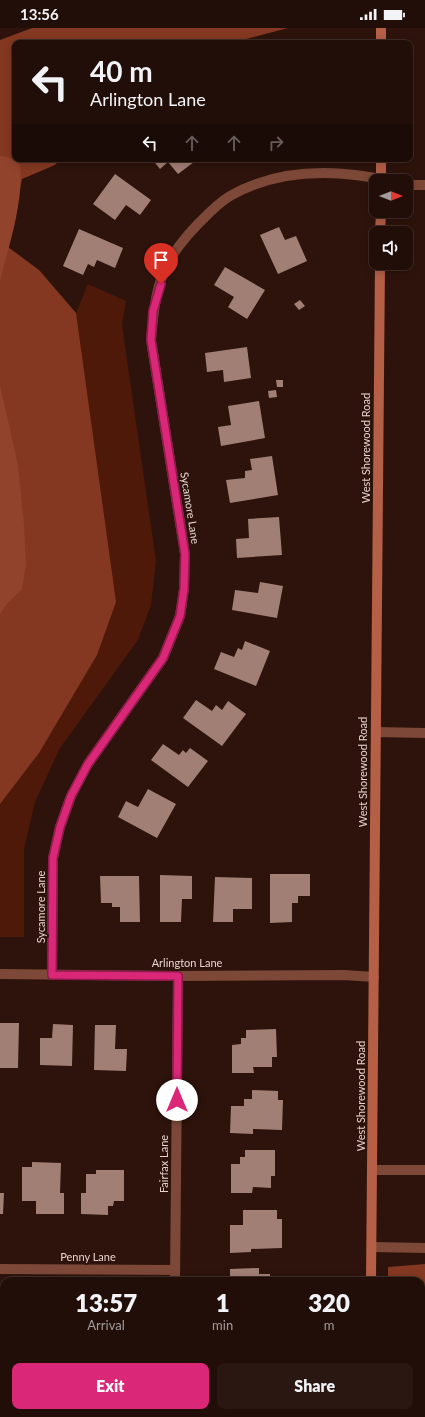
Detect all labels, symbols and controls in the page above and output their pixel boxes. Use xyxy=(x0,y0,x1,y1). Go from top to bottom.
text: 13:56 xyxy=(20,5,59,23)
text: 40 m xyxy=(90,54,153,88)
icon: left xyxy=(24,56,76,108)
text: Arlington Lane xyxy=(90,88,206,110)
icon: left xyxy=(139,132,161,154)
icon: ahead xyxy=(181,132,203,154)
icon: ahead xyxy=(223,132,245,154)
icon: right xyxy=(265,132,287,154)
north arrow xyxy=(369,174,413,218)
map controls xyxy=(369,174,413,270)
button: sound xyxy=(369,226,413,270)
pin xyxy=(144,243,178,284)
icon: arrive xyxy=(150,249,172,271)
street label: West Shorewood Road xyxy=(359,393,372,503)
street label: Sycamore Lane xyxy=(178,471,203,545)
street label: West Shorewood Road xyxy=(356,717,369,827)
street label: Sycamore Lane xyxy=(34,870,47,943)
street label: Arlington Lane xyxy=(152,956,223,969)
street label: West Shorewood Road xyxy=(354,1041,367,1151)
position arrow xyxy=(156,1079,198,1121)
street label: Fairfax Lane xyxy=(157,1135,170,1193)
street label: Penny Lane xyxy=(60,1250,116,1263)
text: 13:57 xyxy=(75,1288,137,1317)
text: 1 xyxy=(216,1288,230,1317)
text: 320 xyxy=(308,1288,350,1317)
text: Arrival xyxy=(87,1317,125,1333)
text: min xyxy=(212,1317,233,1333)
text: m xyxy=(324,1317,334,1333)
button: Exit xyxy=(12,1363,209,1409)
button: Share xyxy=(217,1363,413,1409)

